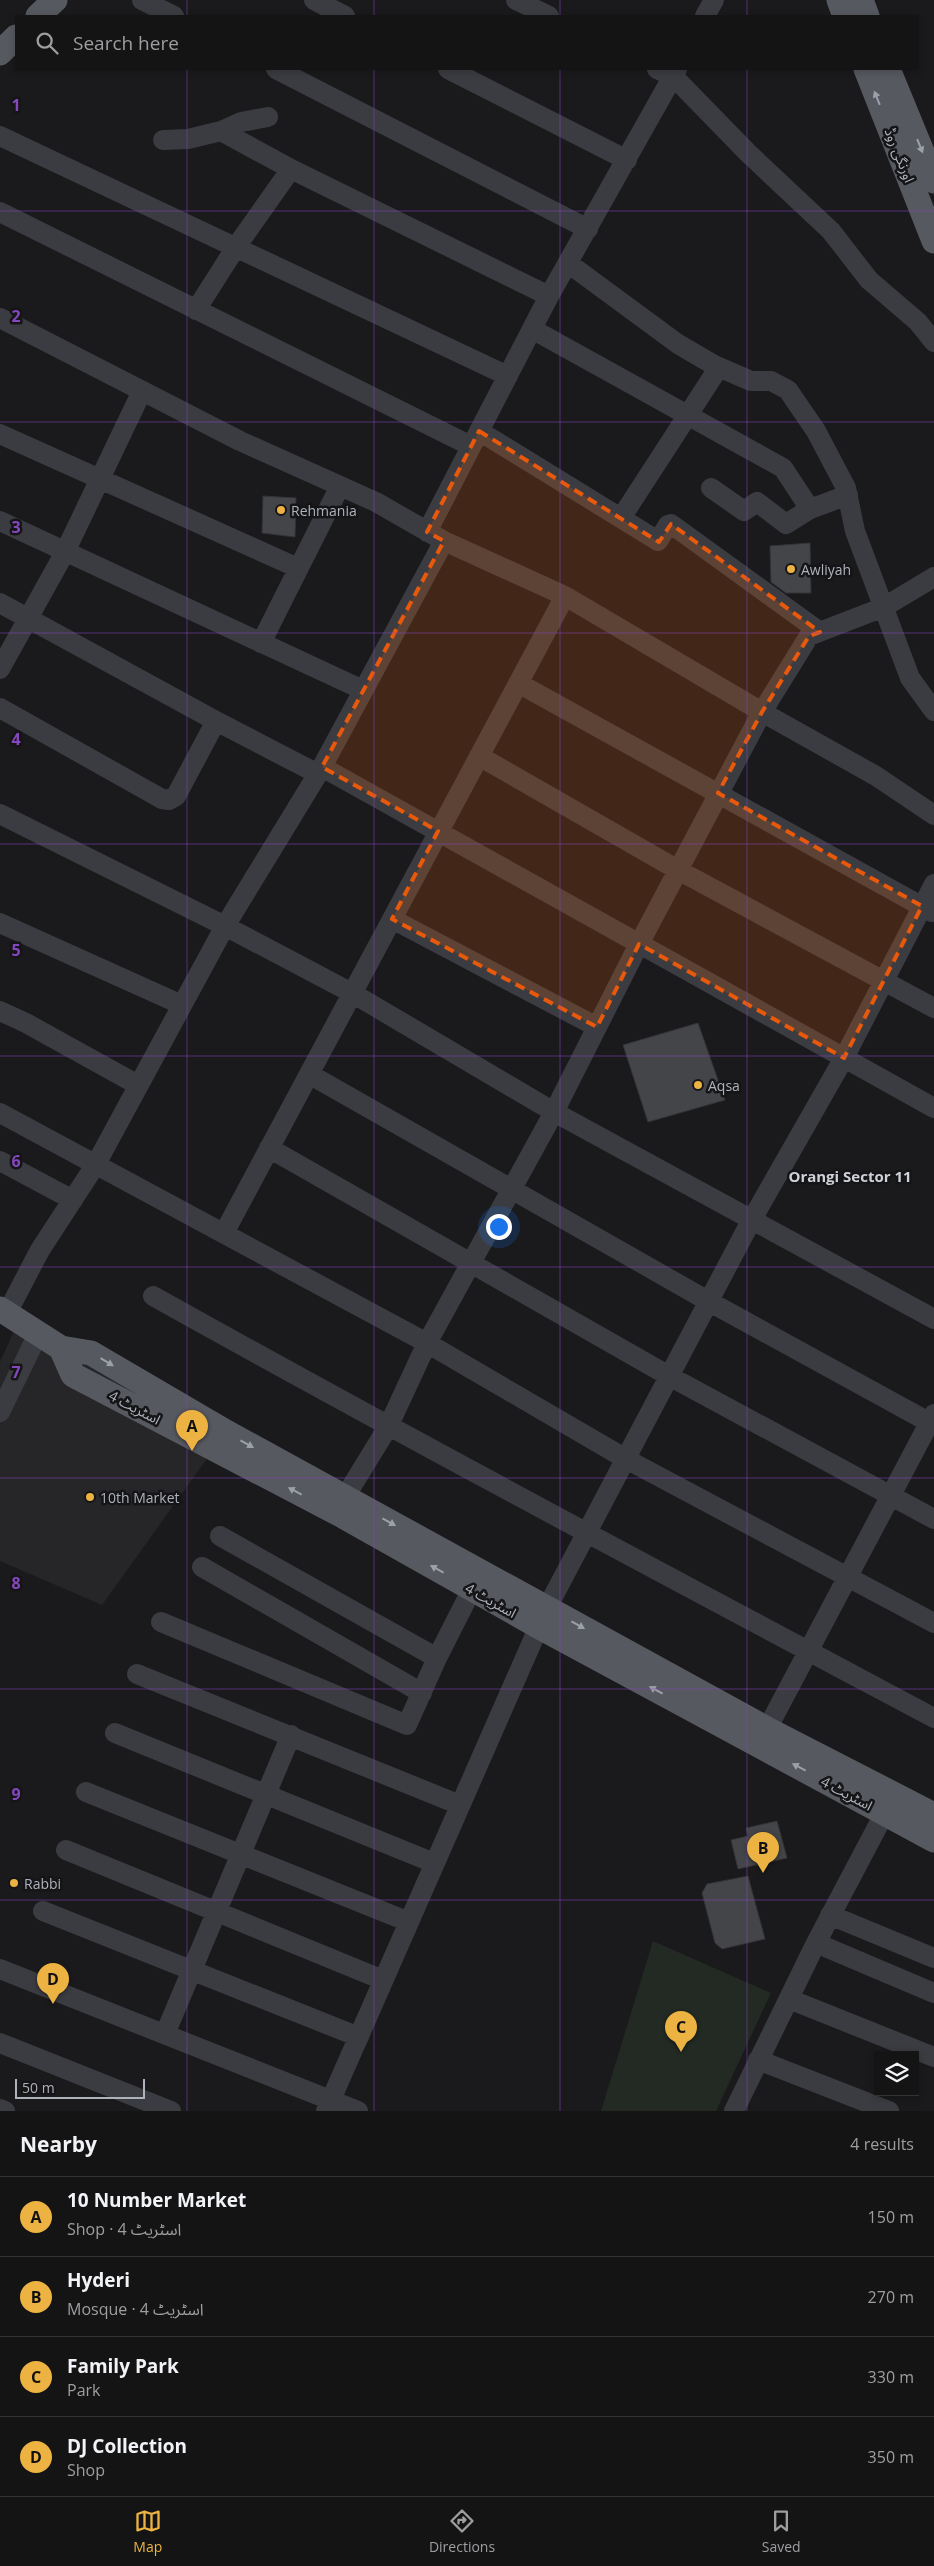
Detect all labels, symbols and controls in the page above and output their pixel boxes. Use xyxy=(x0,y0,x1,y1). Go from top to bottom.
search box xyxy=(15,15,919,70)
icon: search xyxy=(33,29,61,57)
text: Search here xyxy=(73,30,179,56)
one-way arrow xyxy=(873,91,881,106)
text: 1 xyxy=(11,94,21,116)
street label: اورنگی روڈ xyxy=(880,125,920,185)
one-way arrow xyxy=(916,139,924,154)
text: 2 xyxy=(11,305,21,327)
place label: Rehmania xyxy=(291,501,357,520)
marker: Rehmania xyxy=(275,504,287,516)
text: 3 xyxy=(11,516,21,538)
place label: Awliyah xyxy=(801,560,851,579)
marker: Awliyah xyxy=(785,563,797,575)
text: 4 xyxy=(11,728,21,750)
text: 5 xyxy=(11,939,21,961)
place label: Aqsa xyxy=(708,1076,740,1095)
marker: Aqsa xyxy=(692,1079,704,1091)
text: 6 xyxy=(11,1150,21,1172)
district label: Orangi Sector 11 xyxy=(788,1166,912,1186)
your location xyxy=(486,1214,512,1240)
one-way arrow xyxy=(100,1357,113,1366)
text: 7 xyxy=(11,1361,21,1383)
street label: اسٹریٹ 4 xyxy=(106,1386,164,1428)
pin: A xyxy=(176,1410,208,1451)
one-way arrow xyxy=(239,1440,254,1448)
one-way arrow xyxy=(287,1487,302,1495)
place label: 10th Market xyxy=(100,1488,180,1507)
marker: 10th Market xyxy=(84,1491,96,1503)
one-way arrow xyxy=(382,1518,397,1526)
one-way arrow xyxy=(430,1565,444,1573)
text: 8 xyxy=(11,1572,21,1594)
street label: اسٹریٹ 4 xyxy=(462,1578,520,1622)
one-way arrow xyxy=(571,1621,585,1629)
one-way arrow xyxy=(649,1686,663,1694)
one-way arrow xyxy=(792,1763,806,1771)
street label: اسٹریٹ 4 xyxy=(818,1772,876,1814)
text: 9 xyxy=(11,1783,21,1805)
pin: B xyxy=(747,1832,779,1873)
place label: Rabbi xyxy=(24,1874,61,1893)
marker: Rabbi xyxy=(8,1877,20,1889)
pin: D xyxy=(37,1963,69,2004)
pin: C xyxy=(665,2011,697,2052)
map controls xyxy=(874,2051,919,2096)
button: layers xyxy=(874,2051,919,2096)
scale bar xyxy=(15,2076,145,2099)
text: 50 m xyxy=(22,2078,55,2097)
text: Nearby xyxy=(20,2130,97,2158)
text: 4 results xyxy=(850,2133,914,2155)
text: 10 Number Market xyxy=(67,2187,246,2213)
text: A xyxy=(30,2206,42,2228)
text: 150 m xyxy=(868,2206,914,2228)
text: Shop · اسٹریٹ 4 xyxy=(67,2218,181,2240)
text: Hyderi xyxy=(67,2267,130,2293)
text: B xyxy=(31,2286,41,2308)
text: 270 m xyxy=(868,2286,914,2308)
text: Mosque · اسٹریٹ 4 xyxy=(67,2298,204,2320)
text: Family Park xyxy=(67,2353,179,2379)
text: C xyxy=(31,2366,41,2388)
text: 330 m xyxy=(868,2366,914,2388)
text: Park xyxy=(67,2379,100,2401)
text: DJ Collection xyxy=(67,2433,187,2459)
text: D xyxy=(30,2446,42,2468)
text: 350 m xyxy=(868,2446,914,2468)
text: Shop xyxy=(67,2459,105,2481)
tab: Map xyxy=(133,2507,162,2556)
tab: Directions xyxy=(429,2507,495,2556)
tab: Saved xyxy=(762,2507,801,2556)

